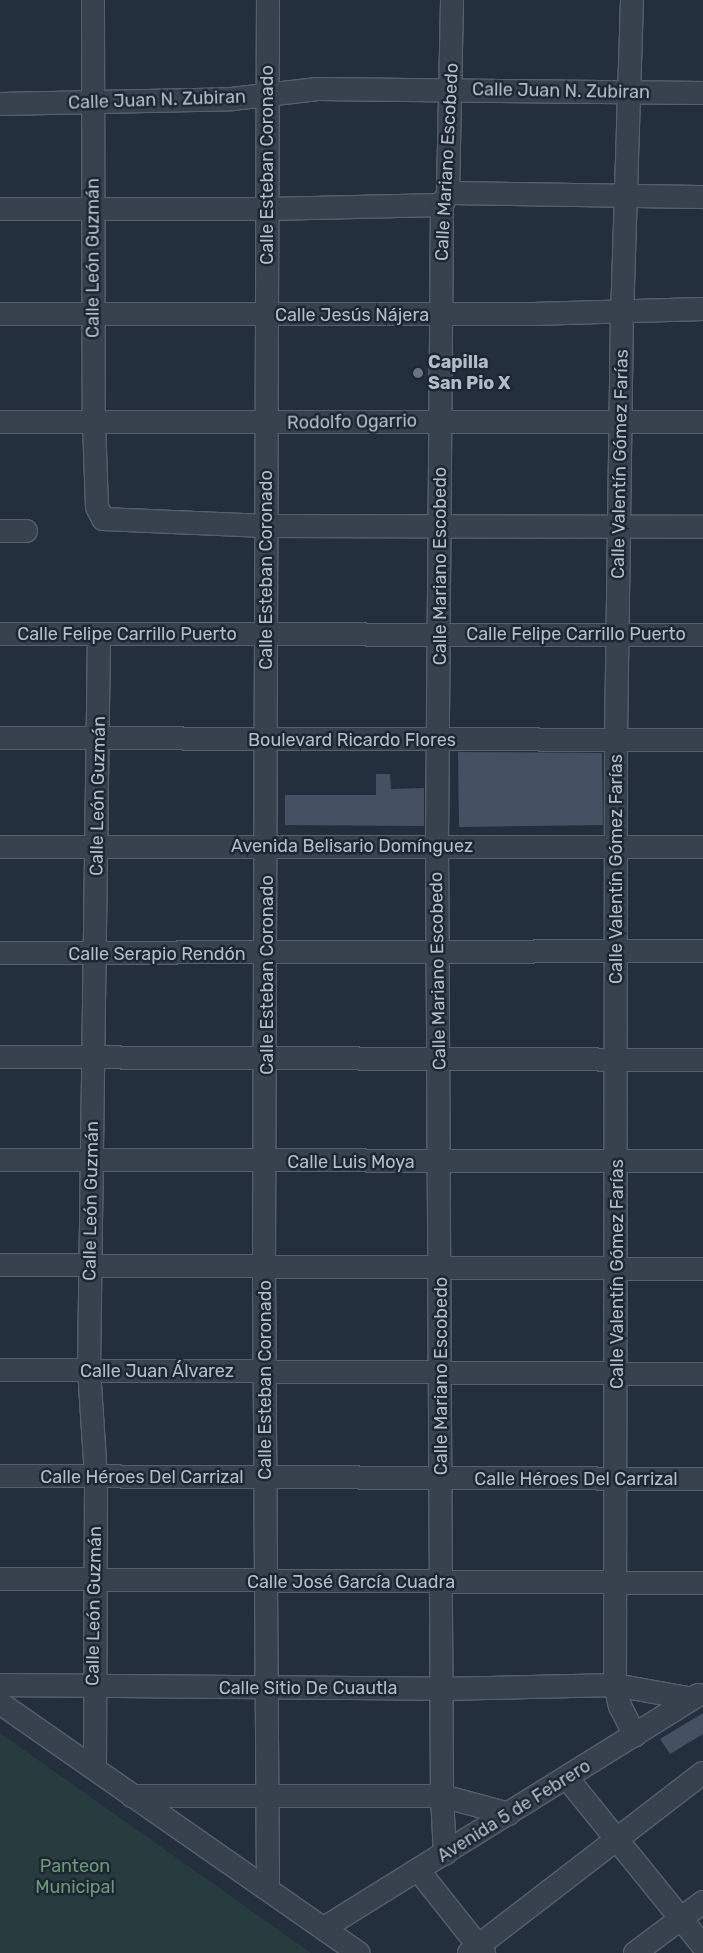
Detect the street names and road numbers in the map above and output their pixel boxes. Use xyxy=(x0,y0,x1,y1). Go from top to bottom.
street label: Calle Mariano Escobedo xyxy=(431,62,463,262)
street label: Calle Esteban Coronado xyxy=(256,65,278,265)
street label: Calle Juan N. Zubiran xyxy=(472,79,650,103)
street label: Calle Juan N. Zubiran xyxy=(68,86,246,114)
street label: Calle León Guzmán xyxy=(82,178,104,338)
street label: Calle Jesús Nájera xyxy=(275,304,429,326)
street label: Calle Valentín Gómez Farías xyxy=(607,349,633,579)
street label: Rodolfo Ogarrio xyxy=(287,410,417,434)
street label: Calle Mariano Escobedo xyxy=(429,467,451,665)
street label: Calle Esteban Coronado xyxy=(255,470,277,670)
street label: Calle Felipe Carrillo Puerto xyxy=(17,623,237,645)
street label: Calle Felipe Carrillo Puerto xyxy=(466,623,686,645)
street label: Calle León Guzmán xyxy=(86,716,110,876)
street label: Boulevard Ricardo Flores xyxy=(248,729,456,751)
street label: Calle Valentín Gómez Farías xyxy=(605,754,627,984)
street label: Avenida Belisario Domínguez xyxy=(231,835,473,857)
street label: Calle Mariano Escobedo xyxy=(425,872,451,1070)
street label: Calle Esteban Coronado xyxy=(256,875,278,1075)
street label: Calle Serapio Rendón xyxy=(68,943,246,965)
street label: Calle León Guzmán xyxy=(79,1121,103,1281)
street label: Calle Luis Moya xyxy=(287,1151,415,1173)
street label: Calle Valentín Gómez Farías xyxy=(606,1159,628,1389)
street label: Calle Mariano Escobedo xyxy=(430,1277,452,1475)
street label: Calle Esteban Coronado xyxy=(254,1280,276,1480)
street label: Calle Juan Álvarez xyxy=(80,1360,234,1382)
street label: Calle Héroes Del Carrizal xyxy=(40,1466,244,1488)
street label: Calle Héroes Del Carrizal xyxy=(474,1468,678,1490)
street label: Calle León Guzmán xyxy=(82,1526,106,1686)
street label: Calle José García Cuadra xyxy=(247,1571,455,1593)
street label: Calle Sitio De Cuautla xyxy=(219,1677,397,1699)
street label: Avenida 5 de Febrero xyxy=(433,1755,595,1867)

